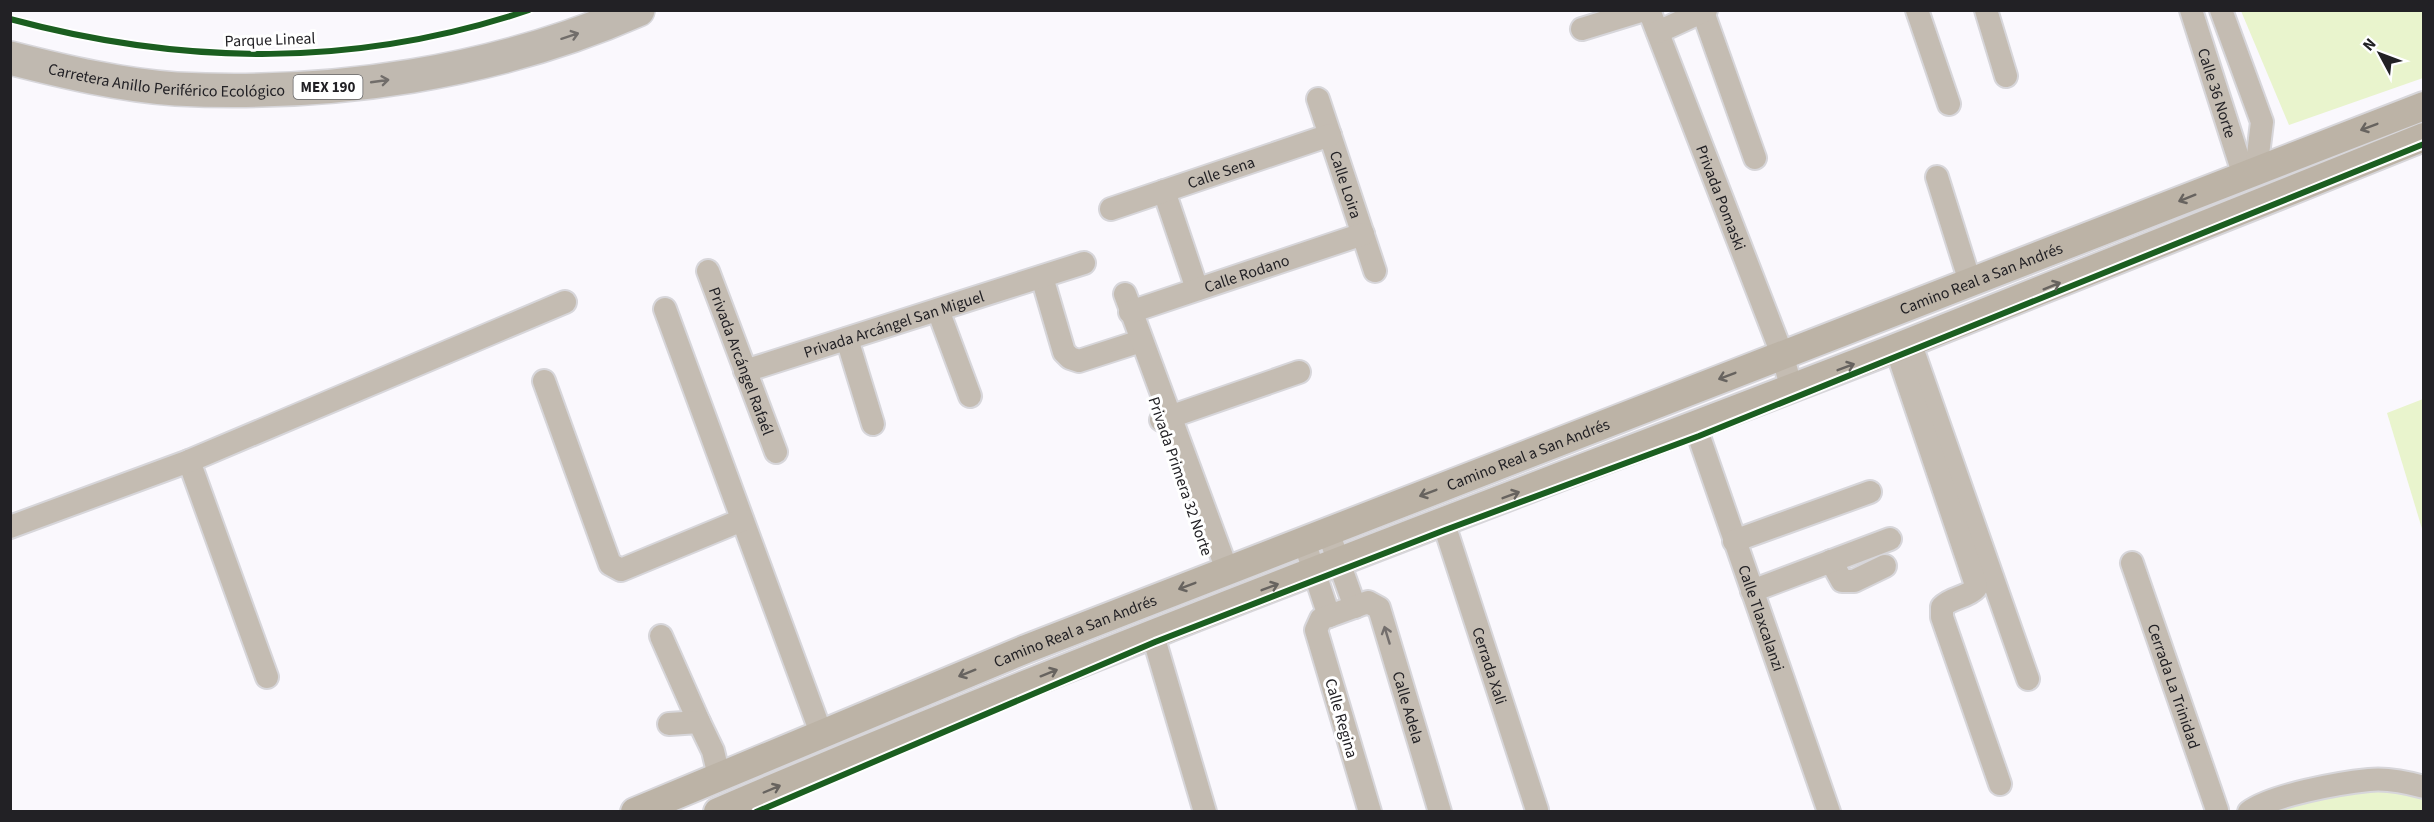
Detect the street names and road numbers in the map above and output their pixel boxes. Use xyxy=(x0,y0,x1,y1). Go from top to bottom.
street label: Parque Lineal xyxy=(224,27,316,53)
street label: Calle 36 Norte xyxy=(2192,45,2241,141)
street label: Carretera Anillo Periférico Ecológico xyxy=(46,58,286,102)
road number: MEX 190 xyxy=(294,75,362,99)
street label: Privada Pomaski xyxy=(1690,142,1751,254)
street label: Calle Loira xyxy=(1324,148,1367,221)
street label: Calle Sena xyxy=(1185,151,1258,194)
street label: Camino Real a San Andrés xyxy=(1896,237,2066,321)
street label: Calle Rodano xyxy=(1201,249,1292,298)
street label: Privada Arcángel Rafaél xyxy=(703,284,779,438)
street label: Privada Arcángel San Miguel xyxy=(801,286,987,364)
street label: Privada Primera 32 Norte xyxy=(1142,394,1218,559)
street label: Camino Real a San Andrés xyxy=(1443,413,1613,497)
street label: Calle Tlaxcalanzi xyxy=(1732,562,1789,674)
street label: Camino Real a San Andrés xyxy=(990,589,1160,673)
street label: Cerrada La Trinidad xyxy=(2142,621,2205,752)
street label: Cerrada Xali xyxy=(1466,624,1512,707)
street label: Calle Adela xyxy=(1387,669,1429,746)
street label: Calle Regina xyxy=(1319,676,1363,761)

